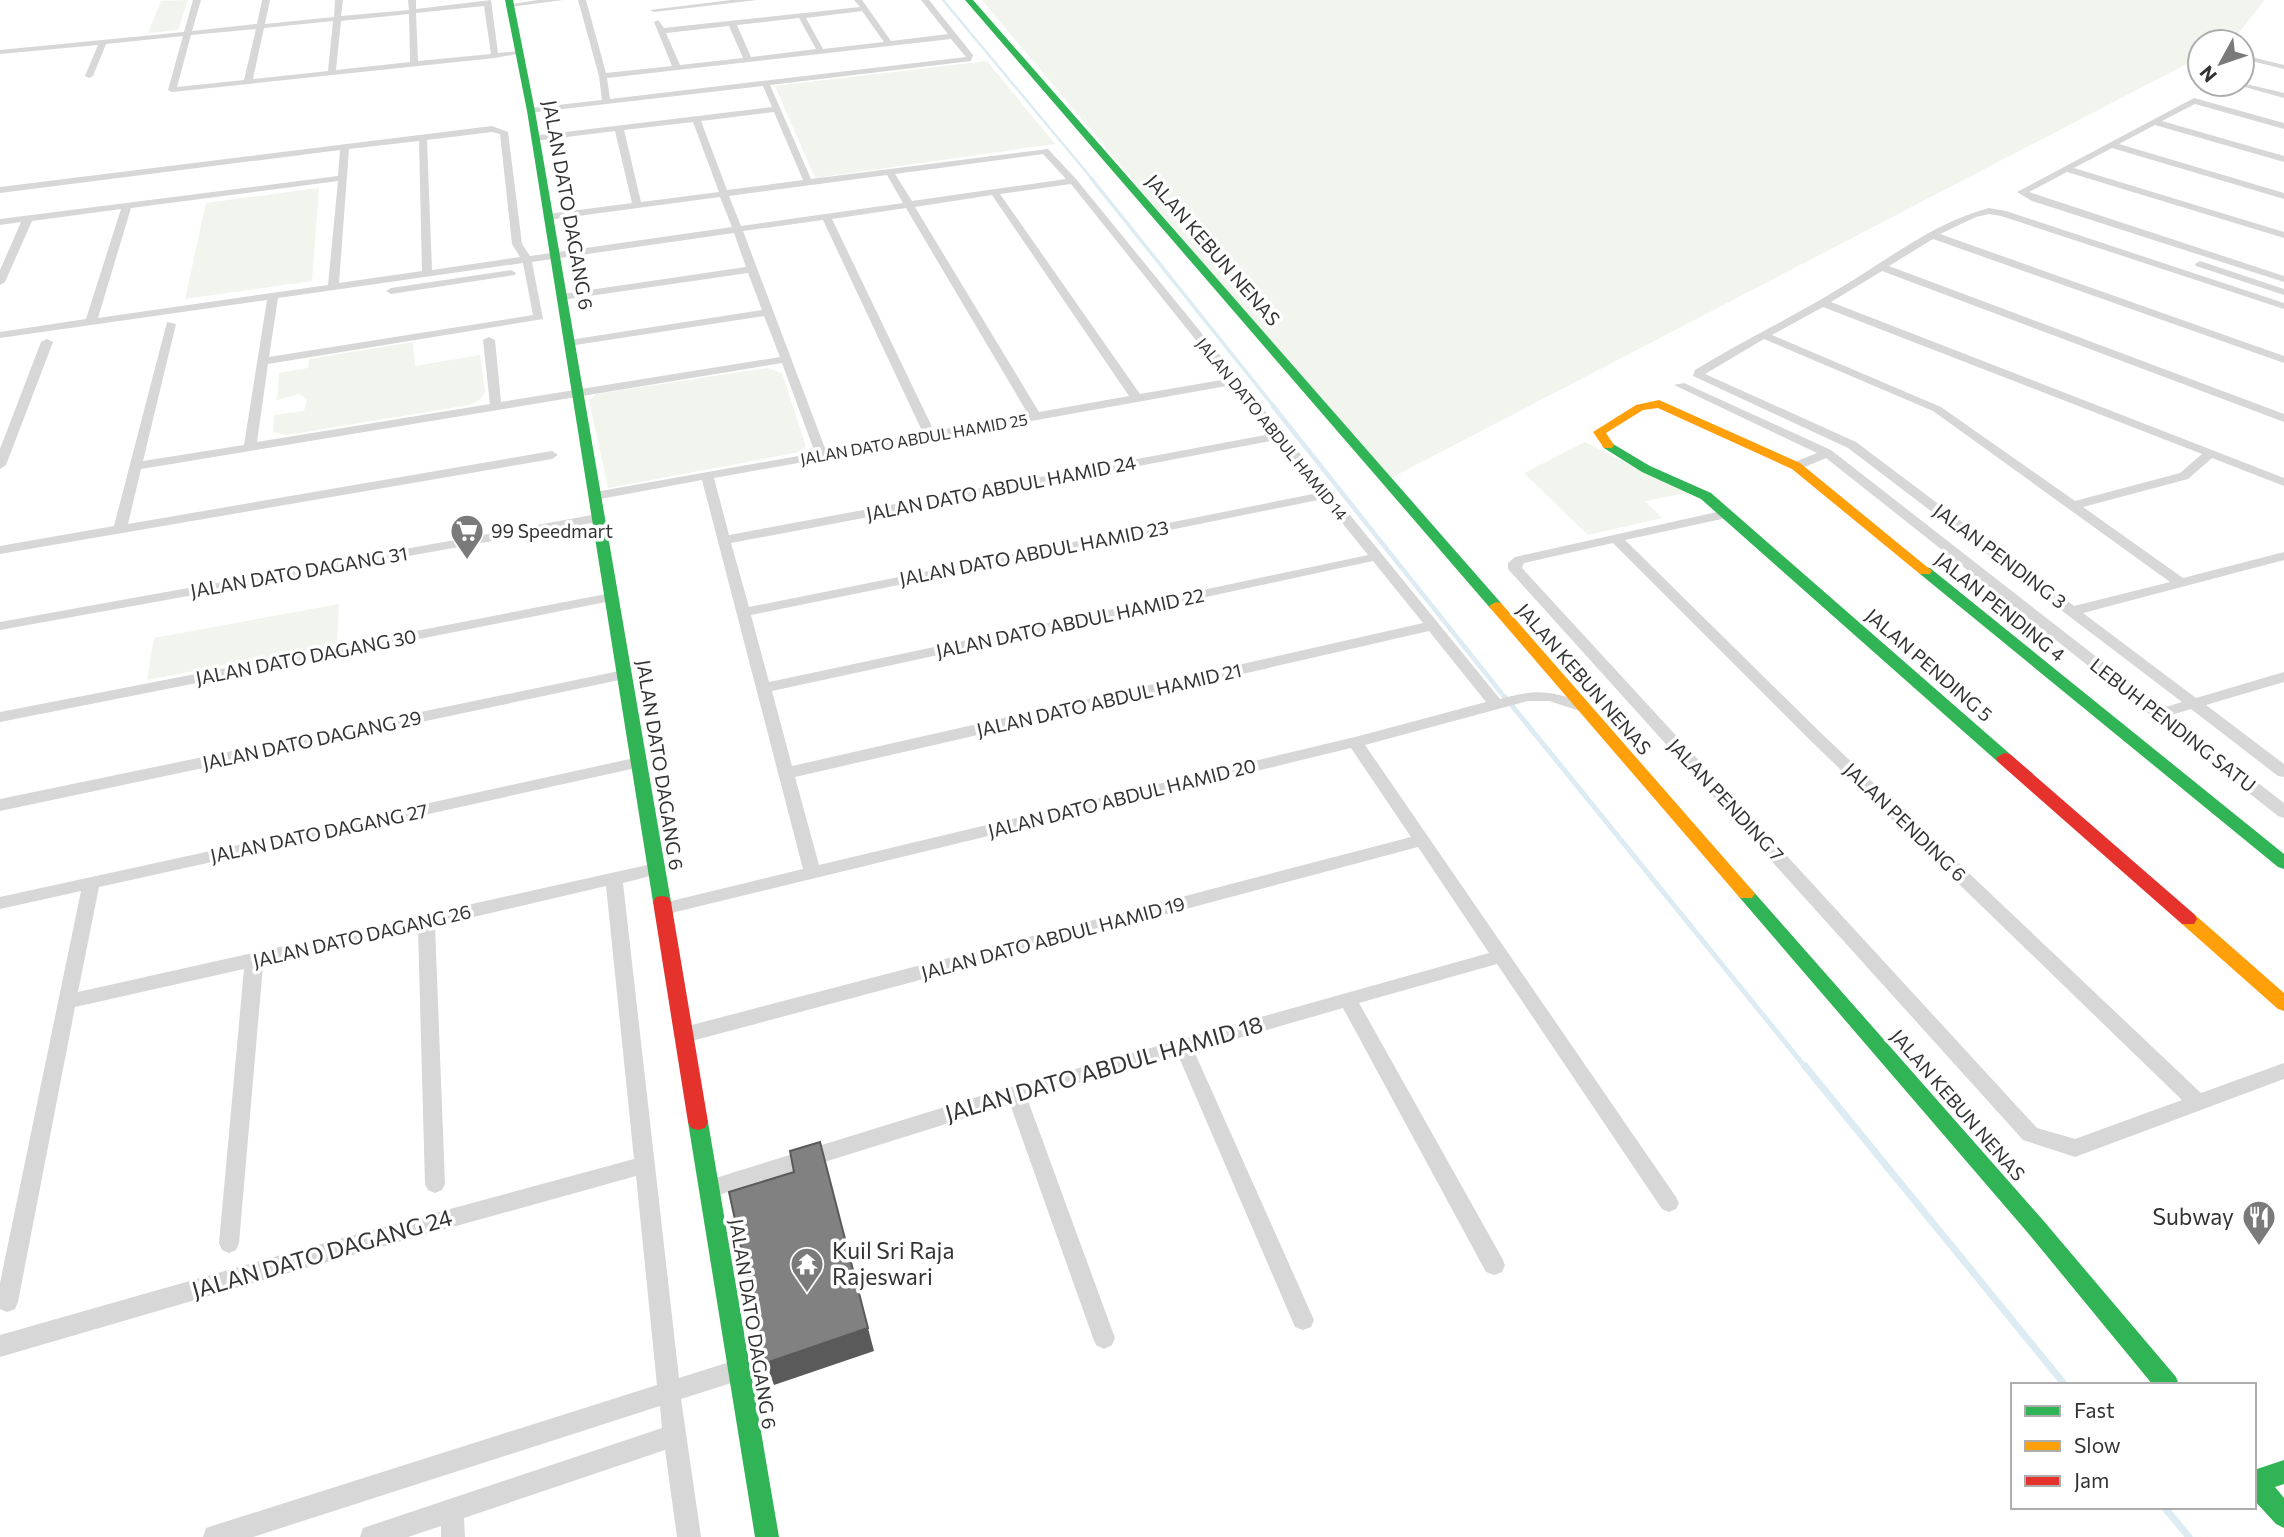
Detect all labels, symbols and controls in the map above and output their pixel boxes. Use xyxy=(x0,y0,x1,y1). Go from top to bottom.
north arrow xyxy=(2186,28,2256,98)
text: N xyxy=(2194,61,2221,87)
street label: JALAN DATO DAGANG 6 xyxy=(539,98,598,312)
street label: JALAN KEBUN NENAS xyxy=(1141,169,1285,330)
street label: JALAN DATO ABDUL HAMID 14 xyxy=(1193,334,1352,524)
street label: JALAN DATO ABDUL HAMID 25 xyxy=(799,409,1029,468)
street label: JALAN DATO ABDUL HAMID 24 xyxy=(864,450,1138,525)
street label: JALAN PENDING 3 xyxy=(1929,498,2071,613)
supermarket icon: 99 Speedmart xyxy=(448,512,486,561)
street label: JALAN DATO ABDUL HAMID 23 xyxy=(897,515,1170,590)
place label: 99 Speedmart xyxy=(491,519,613,542)
street label: JALAN DATO DAGANG 31 xyxy=(189,541,409,602)
street label: JALAN PENDING 4 xyxy=(1931,547,2070,666)
street label: JALAN DATO ABDUL HAMID 22 xyxy=(934,583,1206,662)
street label: JALAN KEBUN NENAS xyxy=(1512,598,1656,759)
street label: JALAN PENDING 5 xyxy=(1861,603,1997,726)
street label: JALAN DATO DAGANG 30 xyxy=(194,624,418,689)
street label: LEBUH PENDING SATU xyxy=(2086,653,2261,796)
street label: JALAN DATO DAGANG 6 xyxy=(633,658,688,872)
street label: JALAN DATO ABDUL HAMID 21 xyxy=(974,658,1244,741)
street label: JALAN DATO DAGANG 29 xyxy=(200,705,423,774)
street label: JALAN PENDING 7 xyxy=(1664,734,1789,866)
street label: JALAN DATO ABDUL HAMID 20 xyxy=(986,753,1258,842)
street label: JALAN PENDING 6 xyxy=(1840,757,1971,886)
street label: JALAN DATO DAGANG 27 xyxy=(208,798,430,867)
street label: JALAN DATO ABDUL HAMID 19 xyxy=(918,891,1187,984)
street label: JALAN DATO DAGANG 26 xyxy=(251,899,473,972)
street label: JALAN DATO ABDUL HAMID 18 xyxy=(942,1009,1266,1127)
street label: JALAN KEBUN NENAS xyxy=(1886,1024,2030,1185)
restaurant icon: Subway xyxy=(2240,1198,2278,1247)
street label: JALAN DATO DAGANG 24 xyxy=(188,1202,455,1304)
place label: Subway xyxy=(2153,1202,2234,1230)
street label: JALAN DATO DAGANG 6 xyxy=(726,1217,781,1431)
place label: Kuil Sri Raja Rajeswari xyxy=(832,1236,954,1290)
temple icon: Kuil Sri Raja Rajeswari xyxy=(788,1245,826,1294)
legend xyxy=(2011,1383,2256,1509)
text: Fast xyxy=(2074,1397,2115,1422)
text: Slow xyxy=(2074,1432,2121,1457)
text: Jam xyxy=(2074,1467,2109,1492)

